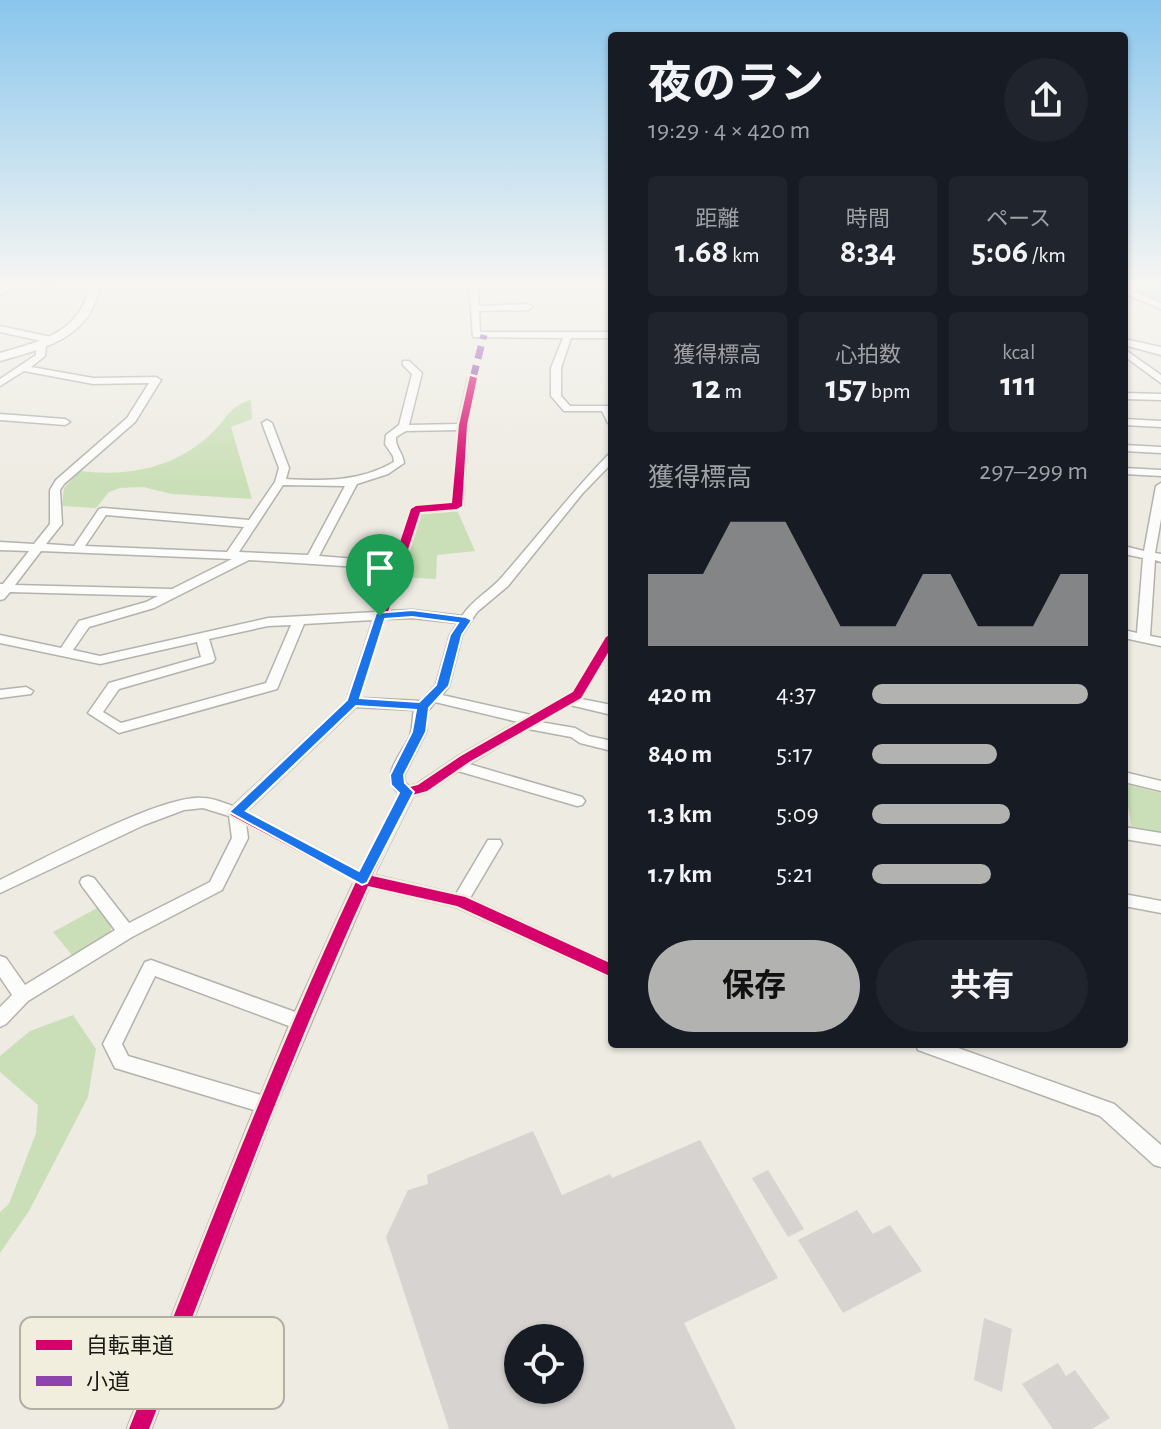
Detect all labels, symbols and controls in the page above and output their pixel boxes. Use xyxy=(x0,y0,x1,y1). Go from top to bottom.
button: share xyxy=(1004,58,1088,142)
text: 夜のラン xyxy=(648,63,824,107)
text: 19:29 · 4 × 420 m xyxy=(648,117,810,143)
text: 距離 xyxy=(695,208,739,230)
text: 時間 xyxy=(846,208,890,230)
text: ペース xyxy=(986,208,1051,230)
text: 1.68 xyxy=(675,235,728,269)
text: 8:34 xyxy=(840,235,896,269)
text: 5:06 xyxy=(972,235,1028,269)
text: km xyxy=(728,244,760,266)
text: /km xyxy=(1028,244,1066,266)
text: kcal xyxy=(1002,341,1035,363)
text: 獲得標高 xyxy=(673,344,761,366)
text: 心拍数 xyxy=(835,344,901,366)
text: 111 xyxy=(1000,368,1037,402)
text: 12 xyxy=(693,371,721,405)
text: 157 xyxy=(825,371,867,405)
text: m xyxy=(721,380,742,402)
text: bpm xyxy=(867,380,911,402)
text: 297–299 m xyxy=(979,458,1088,484)
text: 獲得標高 xyxy=(648,465,752,491)
pin xyxy=(346,534,414,616)
icon: arrive xyxy=(358,546,402,590)
text: 420 m xyxy=(648,681,712,707)
text: 4:37 xyxy=(776,681,816,707)
text: 840 m xyxy=(648,741,712,767)
text: 5:17 xyxy=(776,741,813,767)
text: 1.3 km xyxy=(648,801,712,827)
text: 5:09 xyxy=(776,801,819,827)
text: 1.7 km xyxy=(648,861,712,887)
text: 5:21 xyxy=(776,861,814,887)
button: 保存 xyxy=(648,940,860,1032)
button: 共有 xyxy=(876,940,1088,1032)
legend xyxy=(20,1317,284,1409)
map controls xyxy=(504,1324,584,1404)
button: locate xyxy=(504,1324,584,1404)
text: 自転車道 xyxy=(86,1334,174,1357)
text: 小道 xyxy=(86,1370,130,1393)

